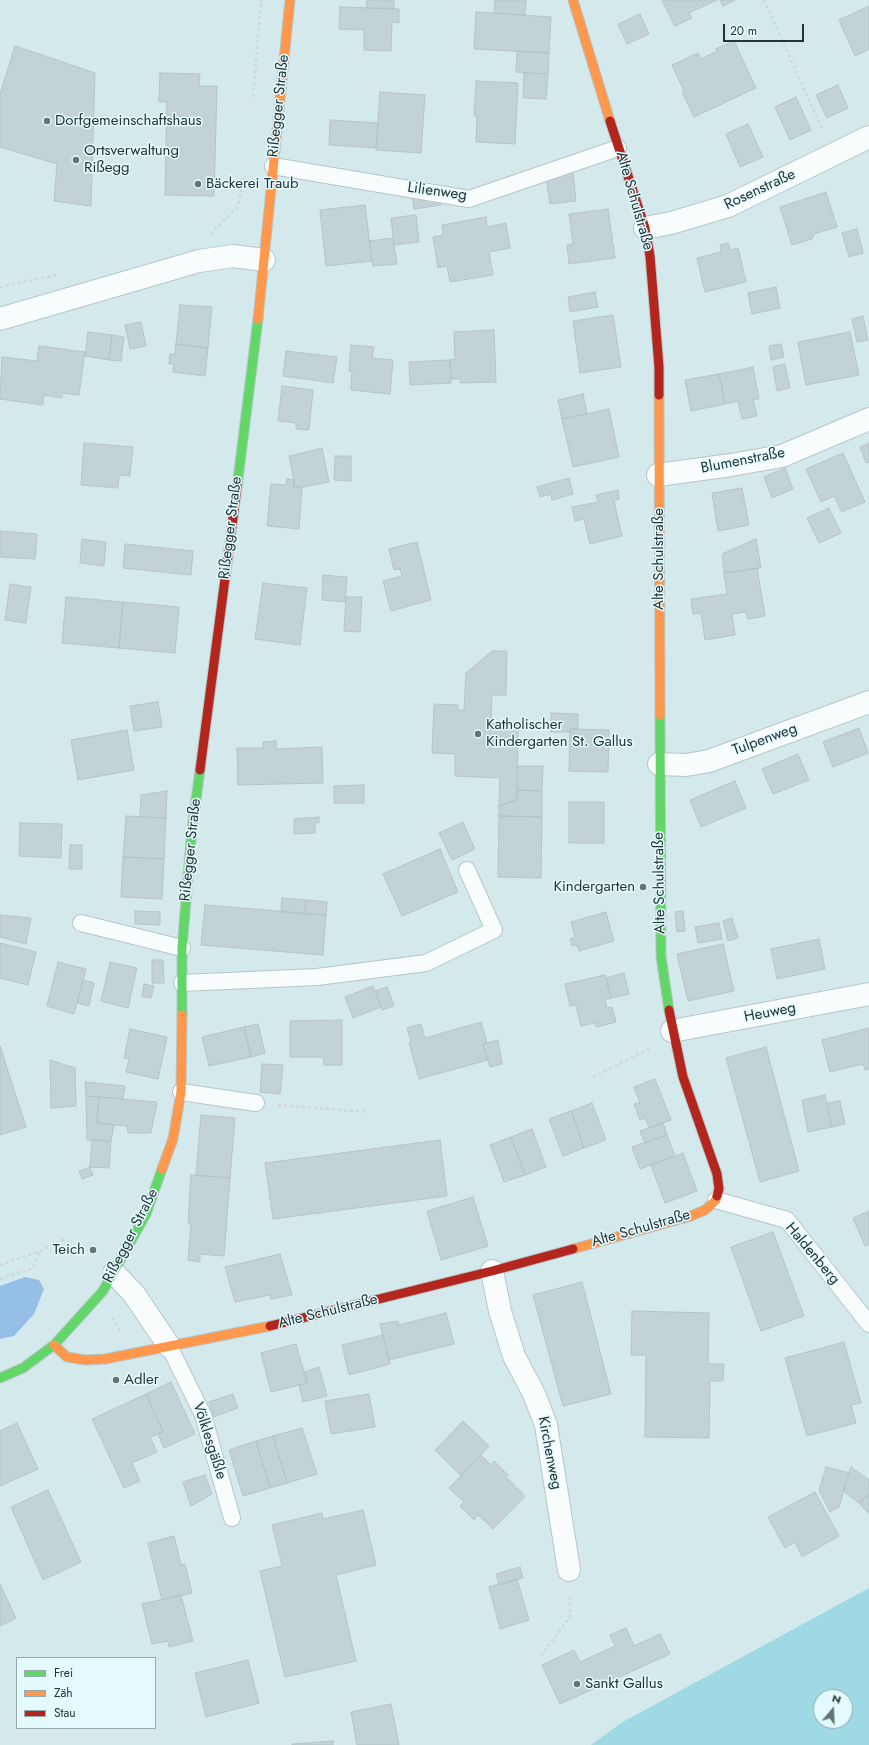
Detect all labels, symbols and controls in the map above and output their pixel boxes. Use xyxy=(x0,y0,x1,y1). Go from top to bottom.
scale bar xyxy=(725,16,806,42)
text: 20 m xyxy=(730,22,757,40)
street label: Rißegger Straße xyxy=(265,54,293,158)
place label: Dorfgemeinschaftshaus xyxy=(55,112,202,130)
marker: Dorfgemeinschaftshaus xyxy=(42,116,52,126)
place label: Ortsverwaltung Rißegg xyxy=(84,142,179,177)
street label: Alte Schulstraße xyxy=(611,150,657,252)
marker: Ortsverwaltung Rißegg xyxy=(71,155,81,165)
street label: Rosenstraße xyxy=(722,166,798,214)
place label: Bäckerei Traub xyxy=(206,175,299,193)
marker: Bäckerei Traub xyxy=(193,179,203,189)
street label: Lilienweg xyxy=(406,179,468,205)
street label: Blumenstraße xyxy=(699,444,787,478)
street label: Rißegger Straße xyxy=(216,476,246,580)
street label: Alte Schulstraße xyxy=(650,508,668,610)
place label: Katholischer Kindergarten St. Gallus xyxy=(486,716,633,751)
street label: Tulpenweg xyxy=(730,720,800,760)
marker: Katholischer Kindergarten St. Gallus xyxy=(473,729,483,739)
street label: Rißegger Straße xyxy=(177,798,205,902)
street label: Alte Schulstraße xyxy=(650,832,670,934)
place label: Kindergarten xyxy=(553,878,635,896)
marker: Kindergarten xyxy=(638,882,648,892)
street label: Heuweg xyxy=(742,999,798,1027)
street label: Rißegger Straße xyxy=(100,1186,162,1286)
street label: Alte Schulstraße xyxy=(590,1206,692,1252)
street label: Haldenberg xyxy=(781,1219,843,1289)
place label: Teich xyxy=(53,1241,85,1259)
marker: Teich xyxy=(88,1245,98,1255)
street label: Alte Schulstraße xyxy=(276,1291,380,1333)
place label: Adler xyxy=(124,1371,159,1389)
marker: Adler xyxy=(111,1375,121,1385)
street label: Völklesgäßle xyxy=(188,1400,230,1482)
street label: Kirchenweg xyxy=(533,1415,565,1491)
legend xyxy=(16,1657,156,1729)
text: Frei xyxy=(54,1664,73,1682)
place label: Sankt Gallus xyxy=(585,1675,663,1693)
marker: Sankt Gallus xyxy=(572,1679,582,1689)
text: Zäh xyxy=(54,1684,73,1702)
north arrow xyxy=(813,1689,853,1729)
text: N xyxy=(830,1690,843,1708)
text: Stau xyxy=(54,1704,76,1722)

